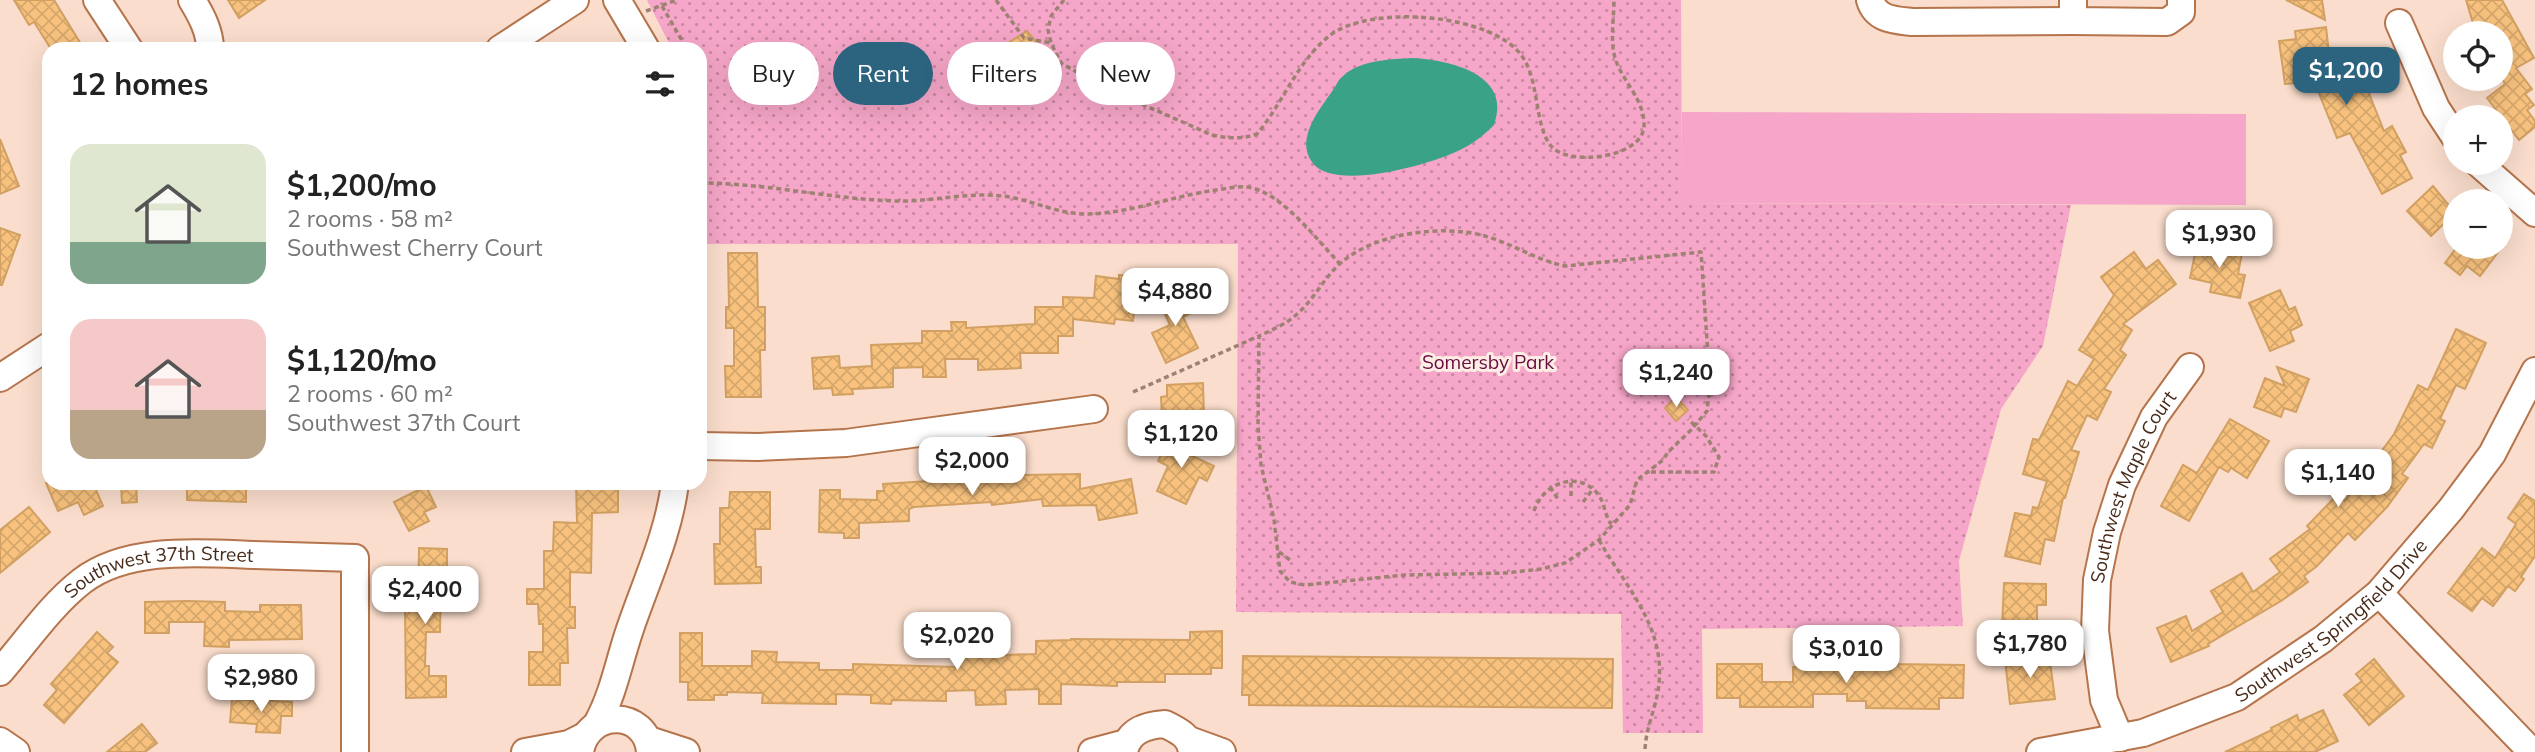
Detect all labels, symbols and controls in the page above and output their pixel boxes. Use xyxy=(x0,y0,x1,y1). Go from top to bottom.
map controls xyxy=(2443,21,2513,259)
button: locate xyxy=(2443,21,2513,91)
chip: Buy xyxy=(728,42,819,105)
chip: Rent xyxy=(833,42,933,105)
chip: Filters xyxy=(947,42,1062,105)
chip: New xyxy=(1076,42,1175,105)
pin: $1,200 xyxy=(2289,48,2403,107)
text: $1,200 xyxy=(2309,55,2383,84)
text: 12 homes xyxy=(70,65,209,103)
icon: filters xyxy=(641,65,679,103)
button: + xyxy=(2443,105,2513,175)
text: $1,200/mo xyxy=(287,166,437,204)
icon: home xyxy=(126,172,210,256)
button: − xyxy=(2443,189,2513,259)
text: 2 rooms · 58 m² xyxy=(287,204,453,233)
pin: $1,930 xyxy=(2162,210,2276,270)
text: $1,930 xyxy=(2182,218,2256,247)
text: Southwest Cherry Court xyxy=(287,233,543,262)
pin: $4,880 xyxy=(1118,268,1232,328)
text: $4,880 xyxy=(1138,276,1212,305)
text: $1,120/mo xyxy=(287,341,437,379)
icon: home xyxy=(126,347,210,431)
park label: Somersby Park xyxy=(1422,350,1554,374)
pin: $1,240 xyxy=(1619,350,1733,409)
text: $1,240 xyxy=(1639,357,1713,386)
text: 2 rooms · 60 m² xyxy=(287,379,453,408)
street label: Southwest Maple Court xyxy=(2085,386,2181,585)
text: Southwest 37th Court xyxy=(287,408,520,437)
pin: $1,120 xyxy=(1124,410,1238,470)
text: $1,120 xyxy=(1144,418,1218,447)
pin: $2,000 xyxy=(915,438,1029,497)
text: $2,000 xyxy=(935,445,1009,474)
pin: $1,140 xyxy=(2281,449,2395,509)
text: $1,140 xyxy=(2301,457,2375,486)
street label: Southwest Springfield Drive xyxy=(2230,534,2432,707)
street label: Southwest 37th Street xyxy=(59,541,254,603)
pin: $2,400 xyxy=(368,566,482,626)
text: $2,400 xyxy=(388,574,462,603)
pin: $2,020 xyxy=(900,612,1014,672)
text: $2,020 xyxy=(920,620,994,649)
pin: $1,780 xyxy=(1973,620,2087,680)
pin: $3,010 xyxy=(1789,626,1903,685)
text: $1,780 xyxy=(1993,628,2067,657)
text: $3,010 xyxy=(1809,633,1883,662)
pin: $2,980 xyxy=(204,654,318,714)
text: $2,980 xyxy=(224,662,298,691)

